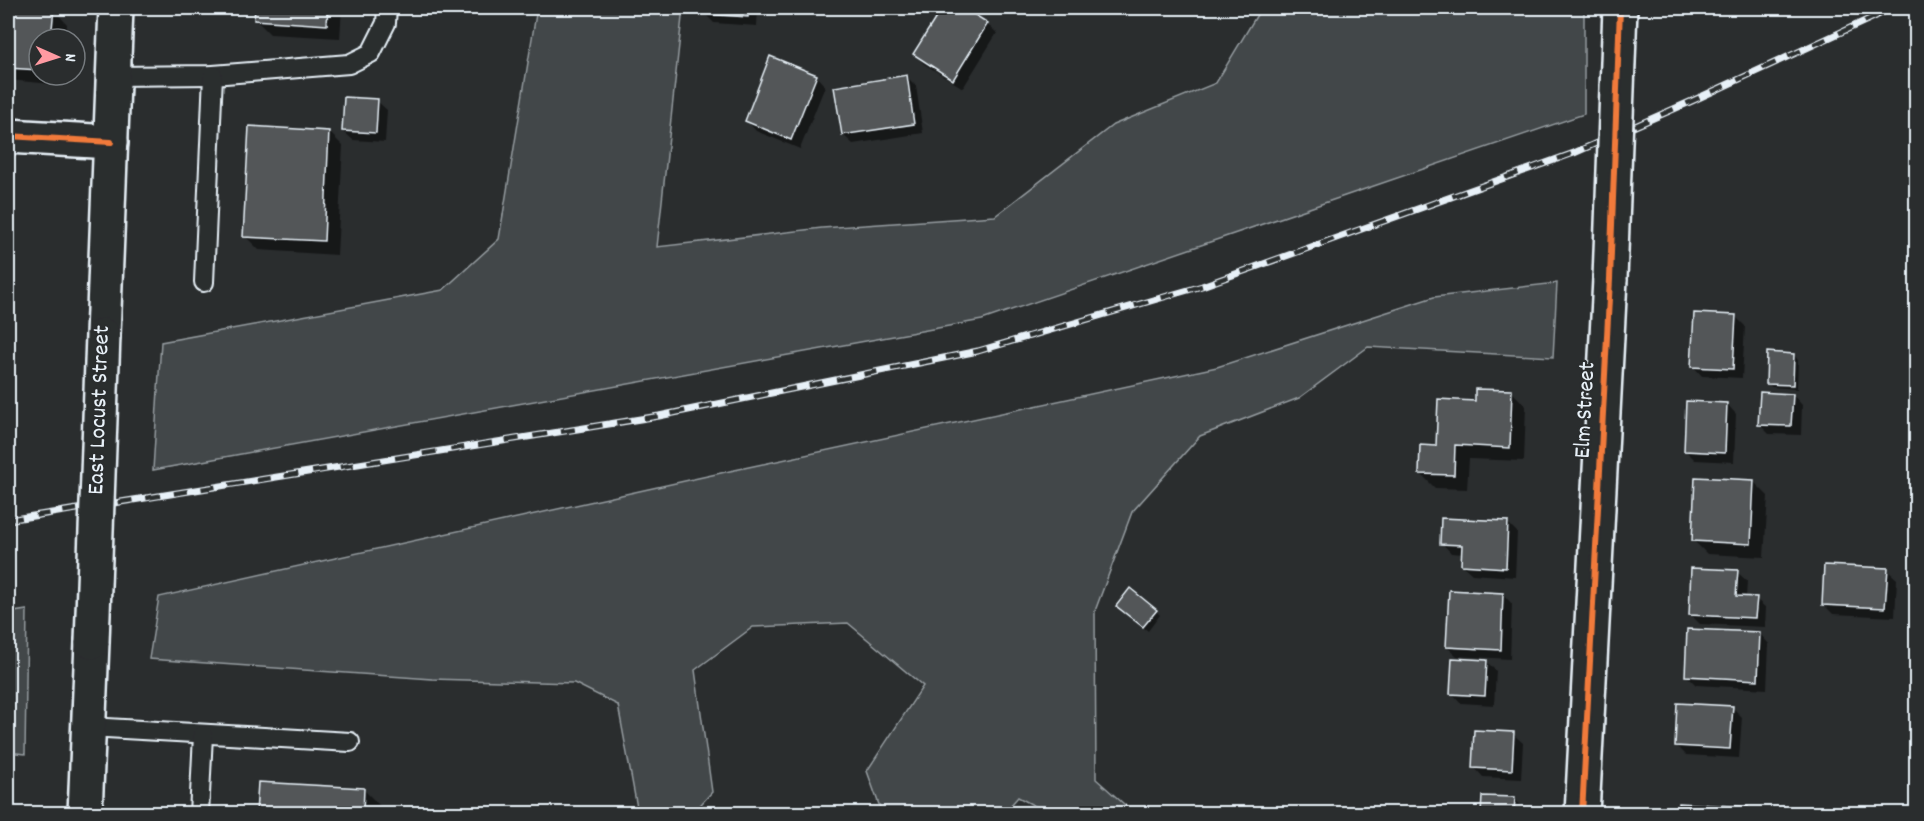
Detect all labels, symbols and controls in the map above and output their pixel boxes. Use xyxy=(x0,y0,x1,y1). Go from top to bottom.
north arrow xyxy=(27,27,87,87)
text: N xyxy=(58,53,81,62)
street label: East Locust Street xyxy=(80,324,120,495)
street label: Elm Street xyxy=(1566,361,1606,459)

